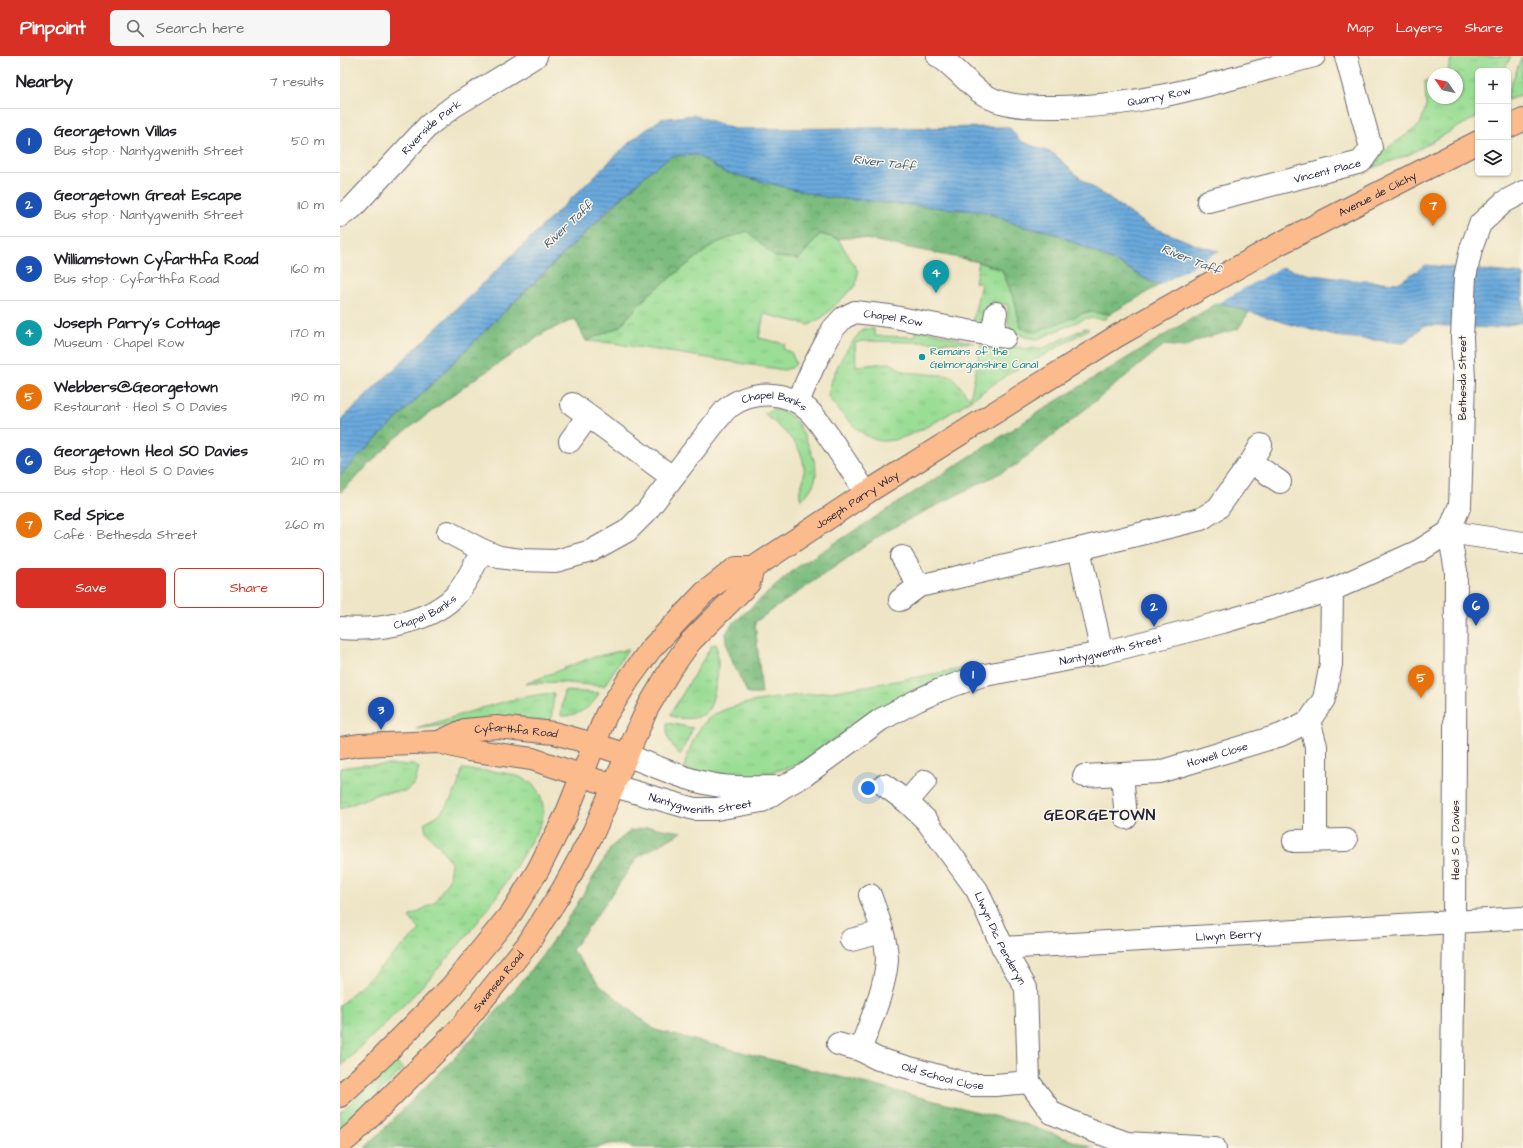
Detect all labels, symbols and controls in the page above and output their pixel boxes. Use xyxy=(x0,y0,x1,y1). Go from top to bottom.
search box xyxy=(110,10,390,46)
text: Pinpoint xyxy=(20,15,86,42)
icon: search xyxy=(124,17,146,39)
text: Search here xyxy=(156,18,244,39)
text: Map xyxy=(1347,18,1374,38)
text: Layers xyxy=(1396,18,1443,38)
text: Share xyxy=(1465,18,1503,38)
north arrow xyxy=(1427,68,1463,104)
map controls xyxy=(1475,68,1511,176)
button: + xyxy=(1475,68,1511,104)
text: Nearby xyxy=(16,70,73,94)
text: 7 results xyxy=(270,73,324,91)
street label: Quarry Row xyxy=(1126,82,1192,109)
street label: Riverside Park xyxy=(398,96,464,158)
button: − xyxy=(1475,104,1511,140)
text: Georgetown Villas xyxy=(54,121,177,142)
text: 1 xyxy=(28,132,30,150)
text: 50 m xyxy=(291,132,324,150)
button: layers xyxy=(1475,140,1511,176)
text: Bus stop · Nantygwenith Street xyxy=(54,142,244,160)
water label: River Taff xyxy=(852,151,918,175)
street label: Vincent Place xyxy=(1292,155,1362,186)
street label: Avenue de Clichy xyxy=(1336,167,1419,220)
text: Georgetown Great Escape xyxy=(54,185,242,206)
pin: 7 xyxy=(1420,193,1446,226)
text: 2 xyxy=(25,196,33,214)
text: 110 m xyxy=(297,196,324,214)
water label: River Taff xyxy=(539,196,598,252)
text: Bus stop · Nantygwenith Street xyxy=(54,206,244,224)
water label: River Taff xyxy=(1159,240,1225,280)
text: Williamstown Cyfarthfa Road xyxy=(54,249,259,270)
text: 3 xyxy=(26,260,32,278)
text: 160 m xyxy=(291,260,324,278)
pin: 4 xyxy=(923,260,949,293)
text: Bus stop · Cyfarthfa Road xyxy=(54,270,219,288)
street label: Chapel Row xyxy=(863,306,924,330)
text: Joseph Parry's Cottage xyxy=(54,313,220,334)
text: 4 xyxy=(25,324,33,342)
text: 170 m xyxy=(291,324,324,342)
text: Museum · Chapel Row xyxy=(54,334,185,352)
street label: Bethesda Street xyxy=(1455,335,1470,420)
place label: Remains of the Gelmorganshire Canal xyxy=(930,344,1038,373)
marker: Remains of the Gelmorganshire Canal xyxy=(917,352,927,362)
text: Webbers@Georgetown xyxy=(54,377,218,398)
street label: Chapel Banks xyxy=(739,387,811,415)
text: 5 xyxy=(24,388,34,406)
text: 190 m xyxy=(291,388,324,406)
text: Restaurant · Heol S O Davies xyxy=(54,398,227,416)
text: Georgetown Heol SO Davies xyxy=(54,441,248,462)
text: 6 xyxy=(25,452,33,470)
text: 210 m xyxy=(291,452,324,470)
text: Bus stop · Heol S O Davies xyxy=(54,462,214,480)
street label: Joseph Parry Way xyxy=(812,467,902,532)
text: Red Spice xyxy=(54,505,124,526)
text: 7 xyxy=(25,516,33,534)
text: 260 m xyxy=(285,516,324,534)
text: Café · Bethesda Street xyxy=(54,526,197,544)
button: Save xyxy=(16,568,166,608)
button: Share xyxy=(174,568,324,608)
street label: Chapel Banks xyxy=(392,591,460,632)
pin: 6 xyxy=(1463,593,1489,626)
pin: 2 xyxy=(1141,594,1167,627)
street label: Nantygwenith Street xyxy=(1058,630,1164,668)
pin: 1 xyxy=(960,661,986,694)
pin: 5 xyxy=(1408,665,1434,698)
pin: 3 xyxy=(368,697,394,730)
street label: Cyfarthfa Road xyxy=(474,719,560,741)
street label: Howell Close xyxy=(1185,738,1250,771)
your location xyxy=(858,778,878,798)
street label: Nantygwenith Street xyxy=(647,789,753,817)
street label: Heol S O Davies xyxy=(1448,800,1463,880)
district label: GEORGETOWN xyxy=(1044,805,1156,826)
street label: Llwyn Dic Penderyn xyxy=(971,889,1030,988)
street label: Llwyn Berry xyxy=(1195,926,1262,944)
street label: Swansea Road xyxy=(469,947,527,1014)
street label: Old School Close xyxy=(900,1058,984,1093)

